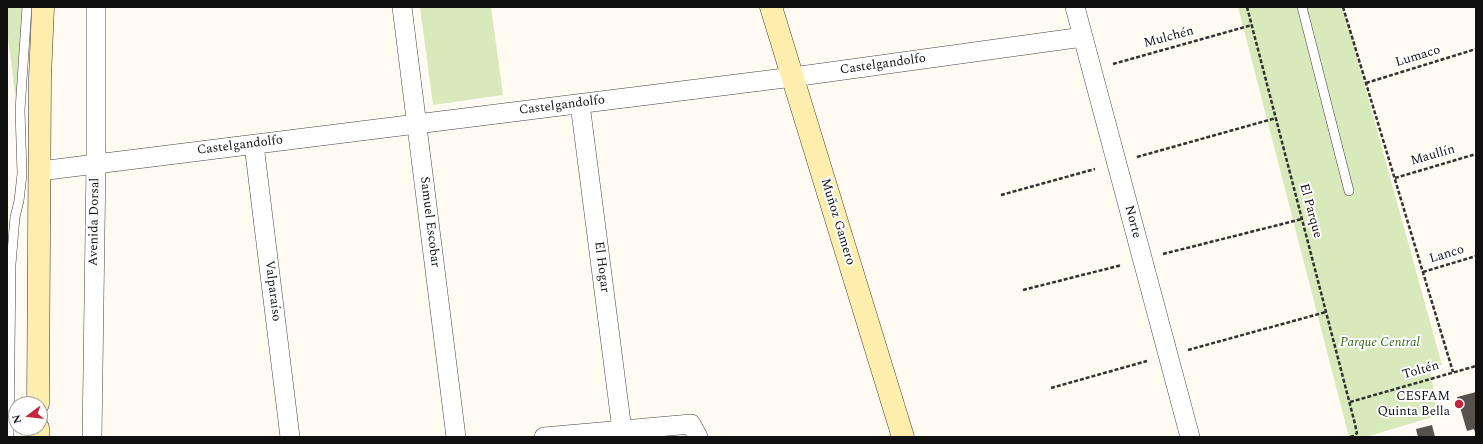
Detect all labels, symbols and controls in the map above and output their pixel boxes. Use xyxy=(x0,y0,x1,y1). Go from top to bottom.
street label: Mulchén xyxy=(1142,24,1196,52)
street label: Lumaco xyxy=(1394,43,1442,71)
street label: Castelgandolfo xyxy=(839,51,927,79)
street label: Castelgandolfo xyxy=(518,93,606,119)
street label: Castelgandolfo xyxy=(196,133,284,159)
street label: Maullín xyxy=(1409,142,1457,170)
street label: Samuel Escobar xyxy=(416,176,442,268)
street label: Muñoz Gamero xyxy=(816,177,858,267)
street label: Avenida Dorsal xyxy=(86,178,104,266)
street label: El Parque xyxy=(1295,182,1325,240)
street label: Norte xyxy=(1120,204,1144,240)
street label: El Hogar xyxy=(590,240,612,294)
street label: Lanco xyxy=(1428,242,1466,268)
street label: Valparaíso xyxy=(261,260,283,322)
park label: Parque Central xyxy=(1340,335,1420,351)
street label: Toltén xyxy=(1401,358,1441,384)
place label: CESFAM Quinta Bella xyxy=(1377,389,1450,420)
north arrow xyxy=(8,396,48,436)
marker: CESFAM Quinta Bella xyxy=(1453,398,1465,410)
text: N xyxy=(8,412,26,426)

